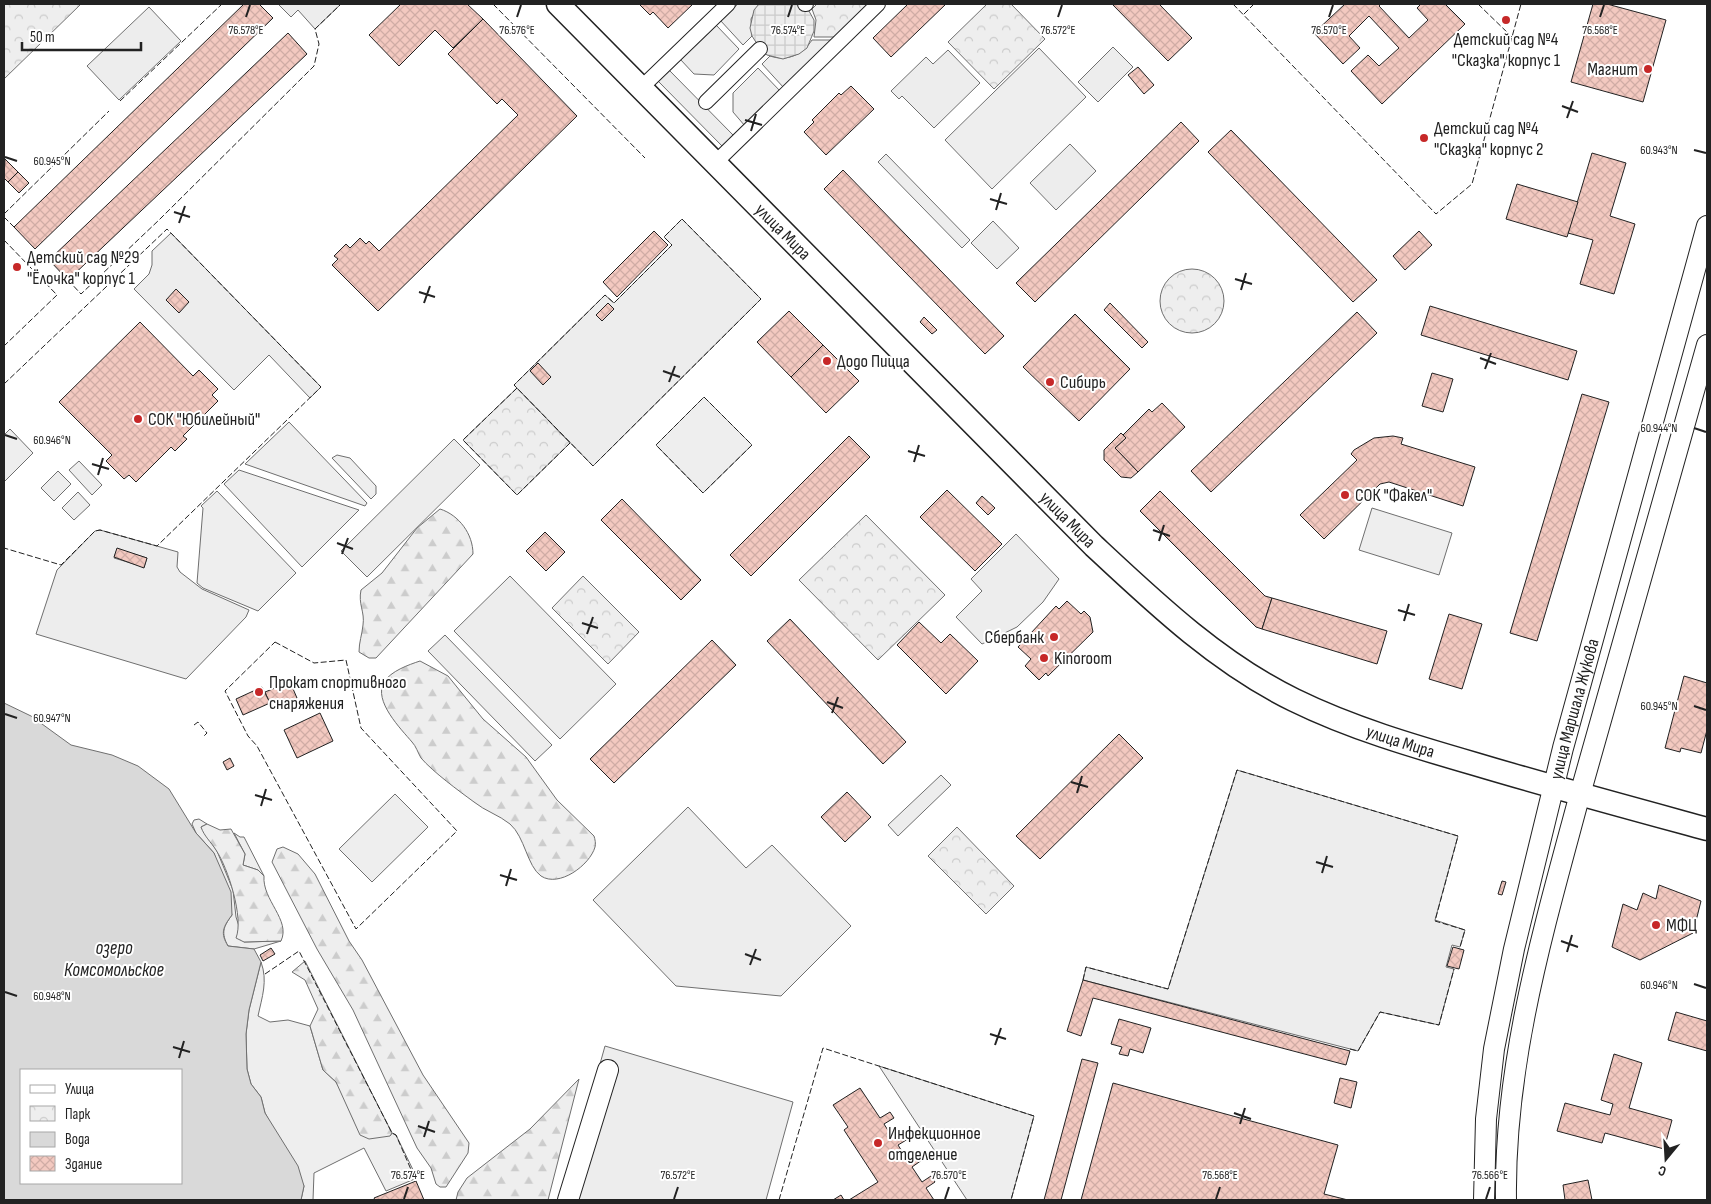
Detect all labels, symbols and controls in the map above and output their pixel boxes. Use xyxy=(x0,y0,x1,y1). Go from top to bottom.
marker: Детский сад №4 "Сказка" корпус 1 xyxy=(1500,14,1512,26)
scale bar xyxy=(22,20,141,52)
text: 76.578°E xyxy=(228,23,264,38)
text: 76.576°E xyxy=(499,23,535,38)
text: 76.574°E xyxy=(771,23,805,38)
text: 76.572°E xyxy=(1041,23,1076,38)
text: 76.570°E xyxy=(1311,23,1347,38)
text: 76.568°E xyxy=(1582,23,1618,38)
text: 50 m xyxy=(30,28,55,47)
place label: Детский сад №4 "Сказка" корпус 1 xyxy=(1452,29,1561,71)
place label: Магнит xyxy=(1587,59,1638,80)
marker: Магнит xyxy=(1642,63,1654,75)
place label: Детский сад №4 "Сказка" корпус 2 xyxy=(1434,118,1543,160)
marker: Детский сад №4 "Сказка" корпус 2 xyxy=(1418,132,1430,144)
text: 60.943°N xyxy=(1640,143,1678,158)
text: 60.945°N xyxy=(33,154,71,169)
street label: улица Мира xyxy=(751,199,815,264)
place label: Детский сад №29 "Ёлочка" корпус 1 xyxy=(27,247,140,289)
marker: Детский сад №29 "Ёлочка" корпус 1 xyxy=(11,261,23,273)
place label: Додо Пицца xyxy=(837,351,910,372)
marker: Додо Пицца xyxy=(821,355,833,367)
place label: Сибирь xyxy=(1060,372,1106,393)
marker: Сибирь xyxy=(1044,376,1056,388)
place label: СОК "Юбилейный" xyxy=(148,409,260,430)
marker: СОК "Юбилейный" xyxy=(132,413,144,425)
text: 60.944°N xyxy=(1641,421,1677,436)
text: 60.946°N xyxy=(33,433,71,448)
place label: СОК "Факел" xyxy=(1355,485,1432,506)
street label: улица Мира xyxy=(1035,487,1100,552)
marker: СОК "Факел" xyxy=(1339,489,1351,501)
place label: Сбербанк xyxy=(984,627,1044,648)
marker: Сбербанк xyxy=(1048,631,1060,643)
street label: улица Маршала Жукова xyxy=(1545,636,1603,781)
place label: Kinoroom xyxy=(1054,648,1112,669)
marker: Kinoroom xyxy=(1038,652,1050,664)
place label: Прокат спортивного снаряжения xyxy=(269,672,406,714)
marker: Прокат спортивного снаряжения xyxy=(253,686,265,698)
text: 60.945°N xyxy=(1640,699,1678,714)
text: 60.947°N xyxy=(33,711,71,726)
street label: улица Мира xyxy=(1363,720,1437,762)
place label: МФЦ xyxy=(1666,915,1697,936)
marker: МФЦ xyxy=(1650,919,1662,931)
water label: озеро Комсомольское xyxy=(64,937,165,982)
text: 60.946°N xyxy=(1640,978,1678,993)
text: 60.948°N xyxy=(33,989,71,1004)
legend xyxy=(20,1069,182,1184)
text: Улица xyxy=(65,1080,94,1099)
text: Парк xyxy=(65,1105,91,1124)
place label: Инфекционное отделение xyxy=(888,1123,981,1165)
text: Вода xyxy=(65,1130,90,1149)
north arrow xyxy=(1641,1134,1691,1184)
marker: Инфекционное отделение xyxy=(872,1137,884,1149)
text: Здание xyxy=(65,1155,102,1174)
text: С xyxy=(1656,1162,1668,1180)
text: 76.574°E xyxy=(391,1168,425,1183)
text: 76.572°E xyxy=(661,1168,696,1183)
text: 76.570°E xyxy=(931,1168,967,1183)
text: 76.568°E xyxy=(1202,1168,1238,1183)
text: 76.566°E xyxy=(1472,1168,1508,1183)

